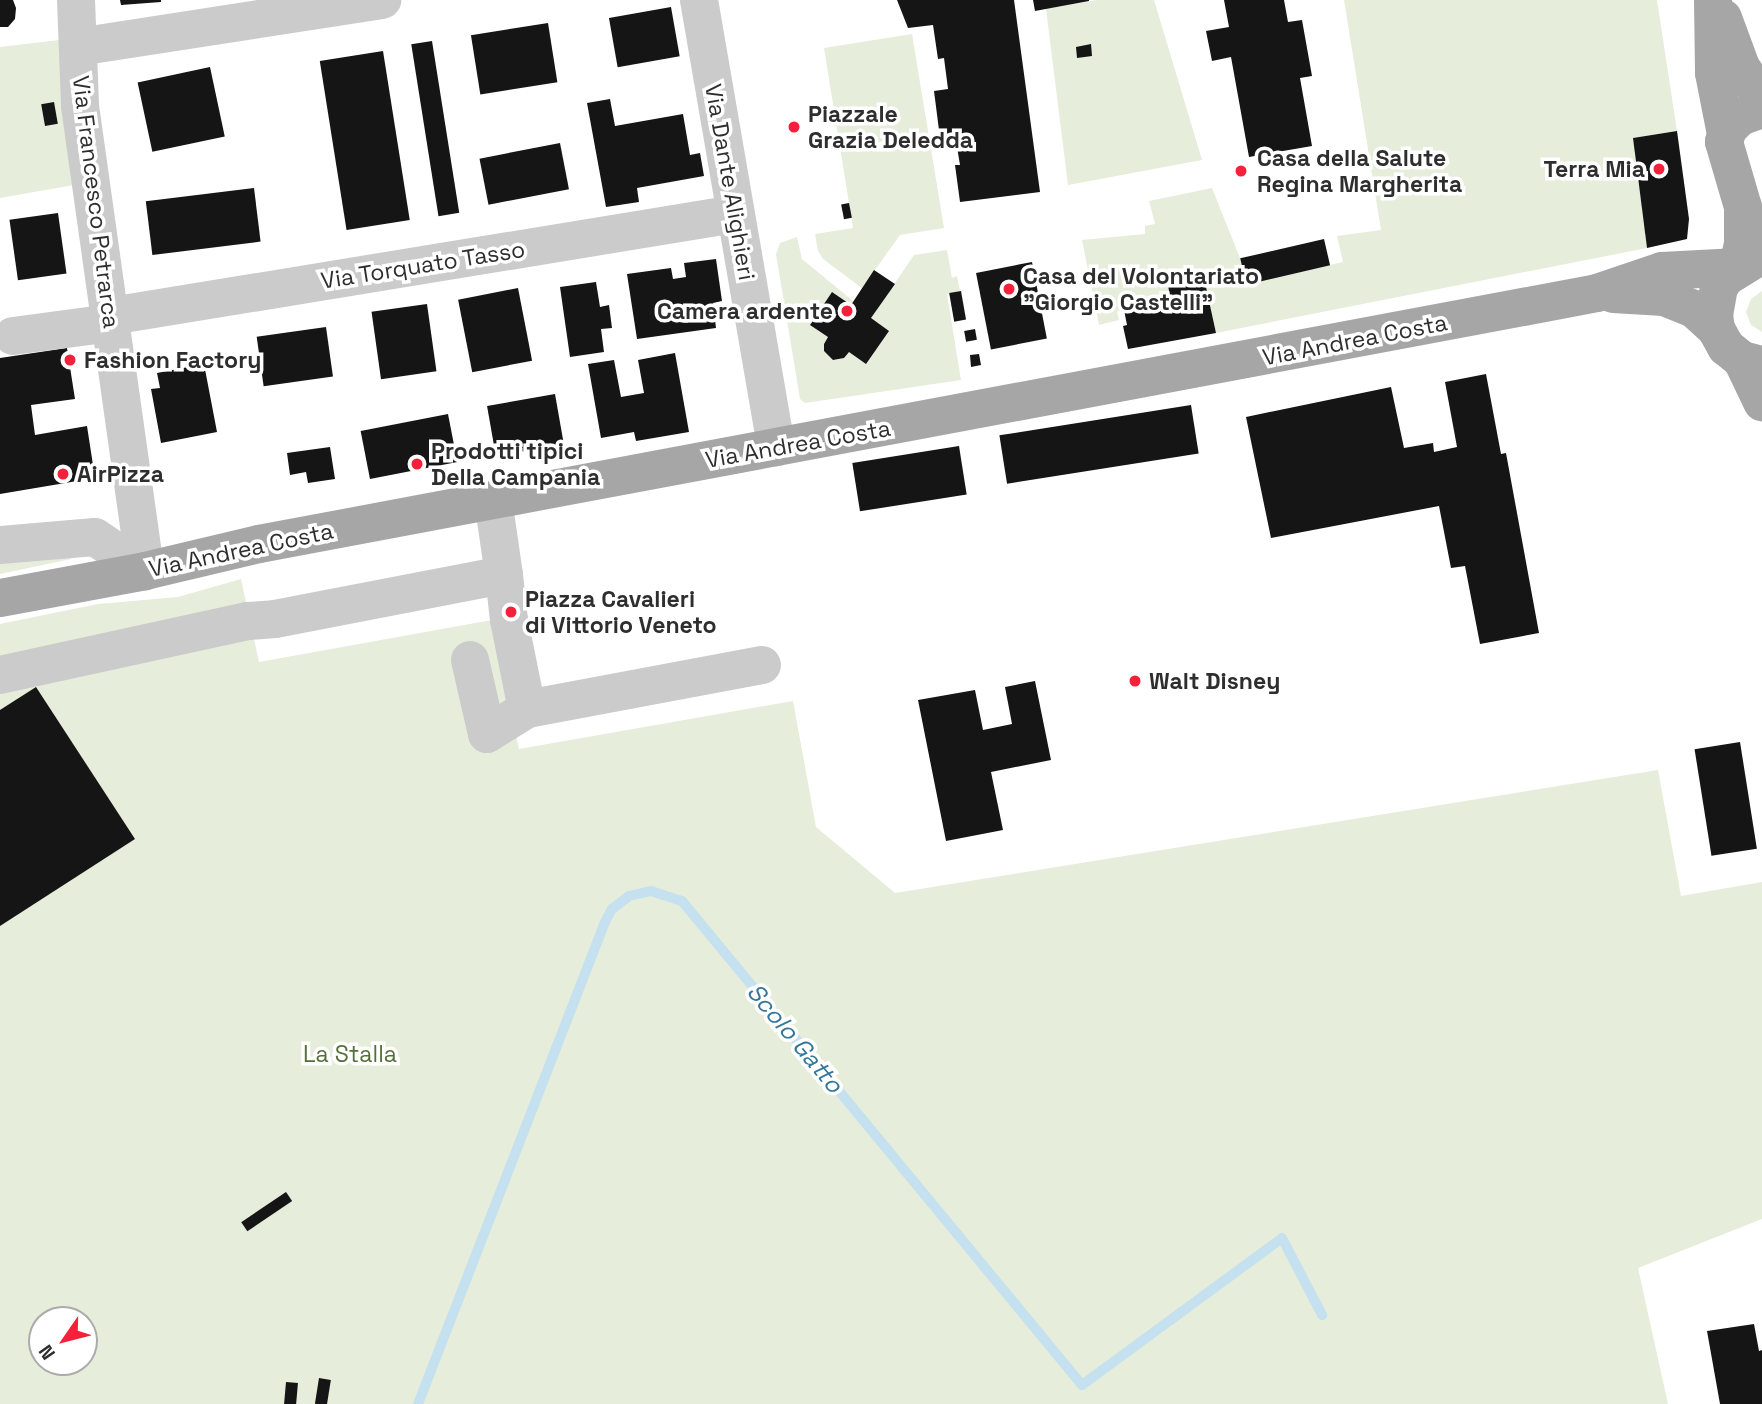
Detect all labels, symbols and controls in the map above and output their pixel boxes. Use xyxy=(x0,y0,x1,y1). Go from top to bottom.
street label: Via Francesco Petrarca xyxy=(67,74,125,330)
street label: Via Dante Alighieri xyxy=(699,82,761,282)
place label: Piazzale Grazia Deledda xyxy=(808,100,973,154)
marker: Piazzale Grazia Deledda xyxy=(786,119,802,135)
place label: Casa della Salute Regina Margherita xyxy=(1257,144,1462,198)
place label: Terra Mia xyxy=(1544,155,1645,183)
marker: Casa della Salute Regina Margherita xyxy=(1231,161,1251,181)
marker: Terra Mia xyxy=(1651,161,1667,177)
street label: Via Torquato Tasso xyxy=(318,235,528,295)
place label: Casa del Volontariato "Giorgio Castelli" xyxy=(1023,262,1259,316)
marker: Casa del Volontariato "Giorgio Castelli" xyxy=(1001,281,1017,297)
place label: Camera ardente xyxy=(657,297,833,325)
marker: Camera ardente xyxy=(839,303,855,319)
street label: Via Andrea Costa xyxy=(1260,309,1450,371)
place label: Fashion Factory xyxy=(84,346,261,374)
marker: Fashion Factory xyxy=(62,352,78,368)
street label: Via Andrea Costa xyxy=(703,414,893,474)
place label: Prodotti tipici Della Campania xyxy=(431,437,600,491)
marker: Prodotti tipici Della Campania xyxy=(409,456,425,472)
place label: AirPizza xyxy=(77,460,164,488)
marker: AirPizza xyxy=(55,466,71,482)
street label: Via Andrea Costa xyxy=(146,517,336,583)
place label: Piazza Cavalieri di Vittorio Veneto xyxy=(525,585,717,639)
marker: Piazza Cavalieri di Vittorio Veneto xyxy=(503,604,519,620)
place label: Walt Disney xyxy=(1149,667,1280,695)
marker: Walt Disney xyxy=(1127,673,1143,689)
water label: Scolo Gatto xyxy=(741,977,849,1099)
park label: La Stalla xyxy=(303,1040,397,1068)
north arrow xyxy=(28,1306,98,1376)
text: N xyxy=(33,1340,61,1365)

